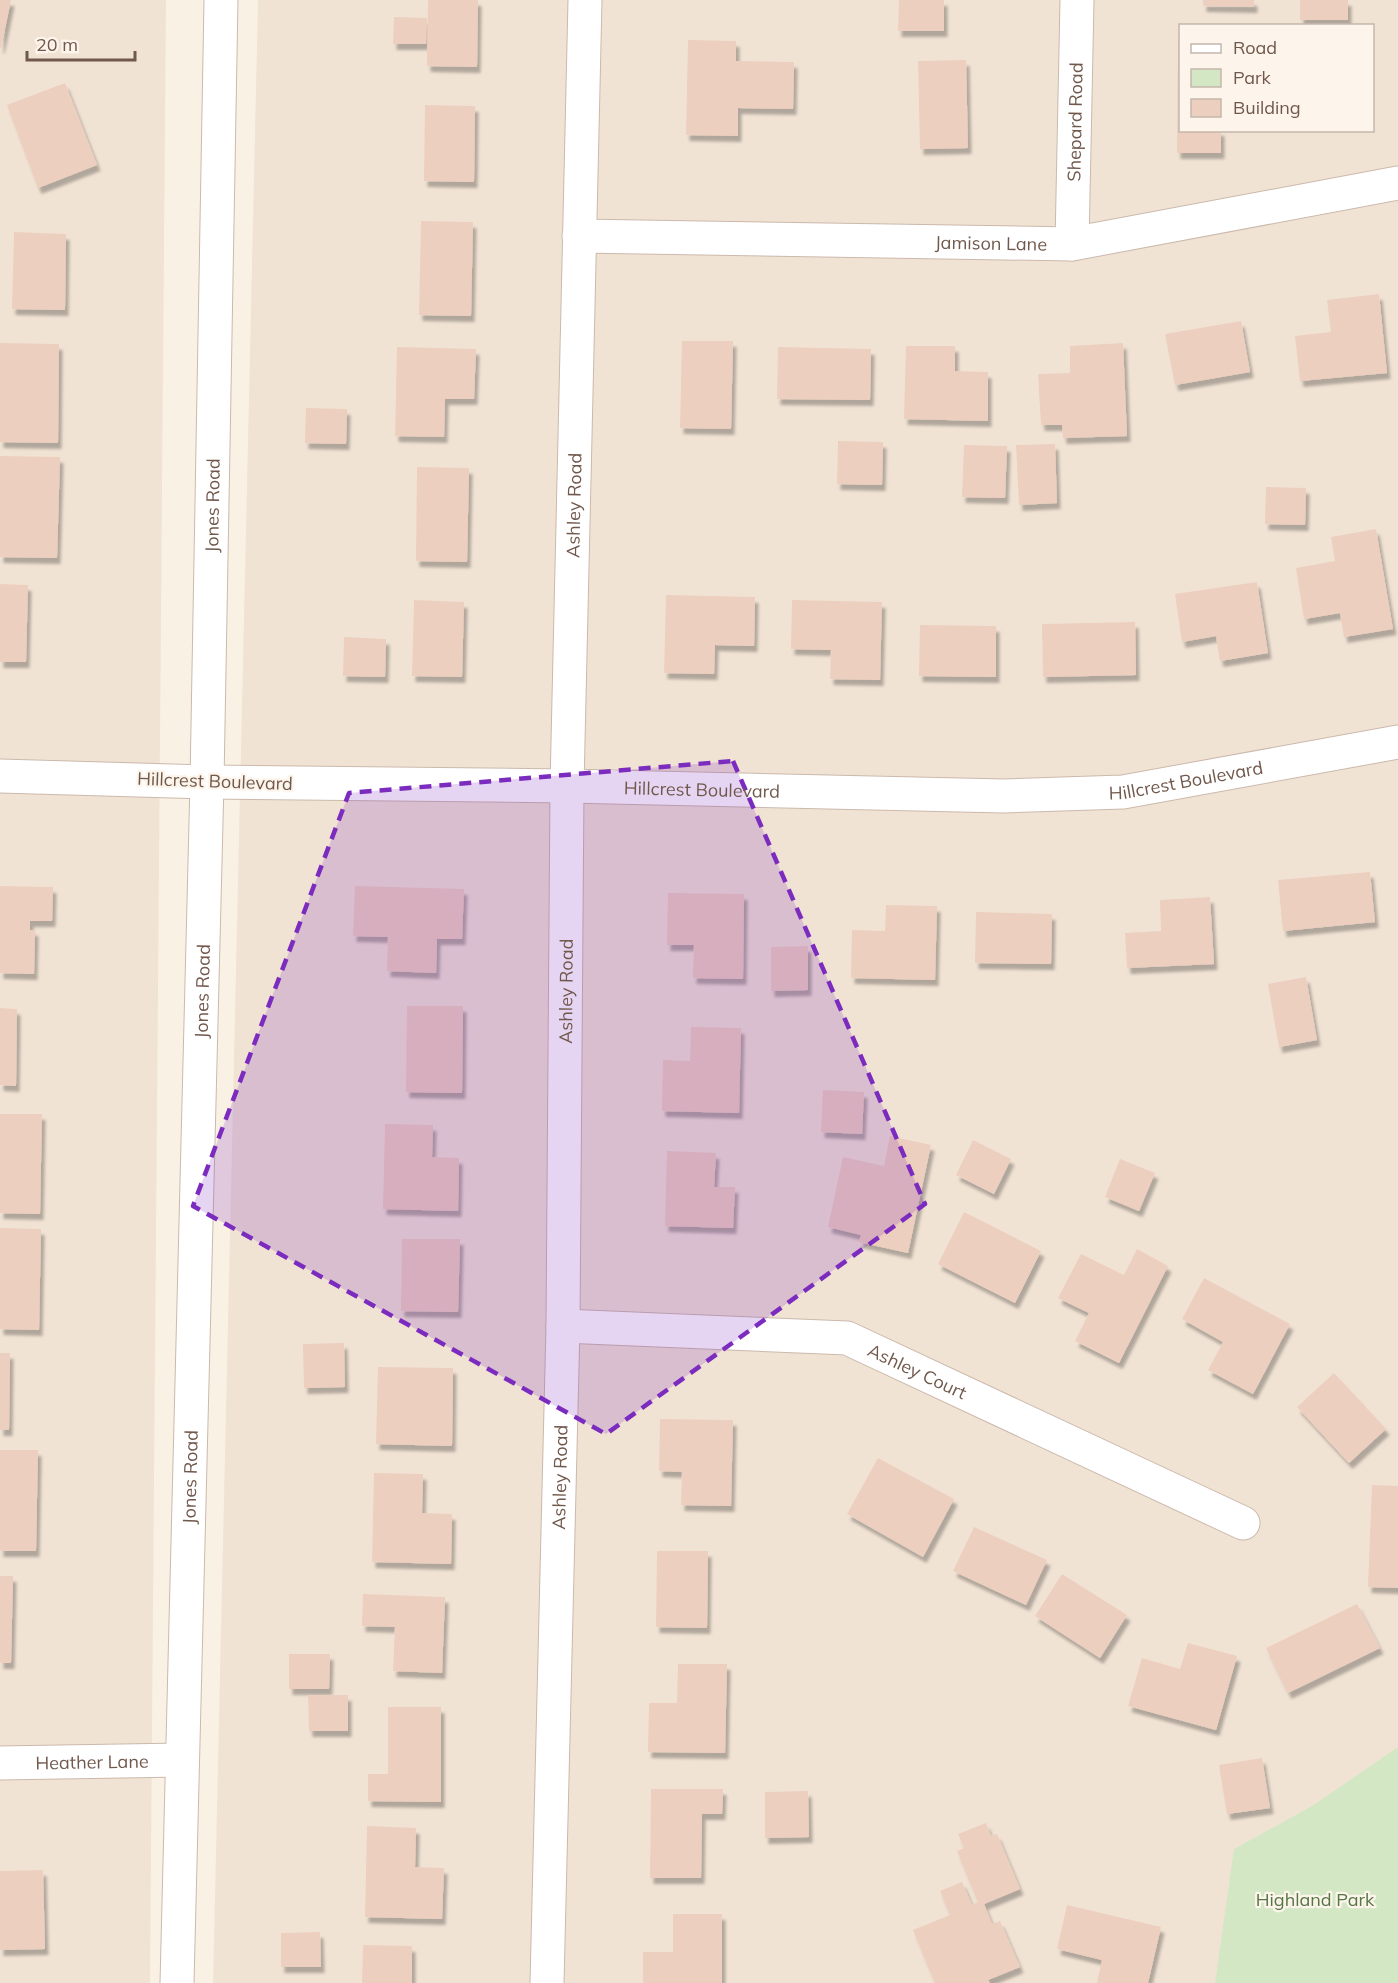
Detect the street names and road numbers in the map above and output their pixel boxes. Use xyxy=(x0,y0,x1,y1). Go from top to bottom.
street label: Shepard Road xyxy=(1062,62,1087,182)
street label: Jamison Lane xyxy=(935,230,1047,255)
street label: Ashley Road xyxy=(561,453,586,558)
street label: Jones Road xyxy=(200,458,224,553)
street label: Hillcrest Boulevard xyxy=(1108,755,1265,804)
street label: Hillcrest Boulevard xyxy=(137,767,293,795)
street label: Hillcrest Boulevard xyxy=(624,776,780,802)
street label: Ashley Road xyxy=(554,939,577,1044)
street label: Jones Road xyxy=(189,944,214,1039)
street label: Ashley Court xyxy=(864,1338,971,1404)
street label: Ashley Road xyxy=(547,1424,572,1530)
street label: Jones Road xyxy=(177,1430,202,1525)
street label: Heather Lane xyxy=(35,1749,149,1774)

